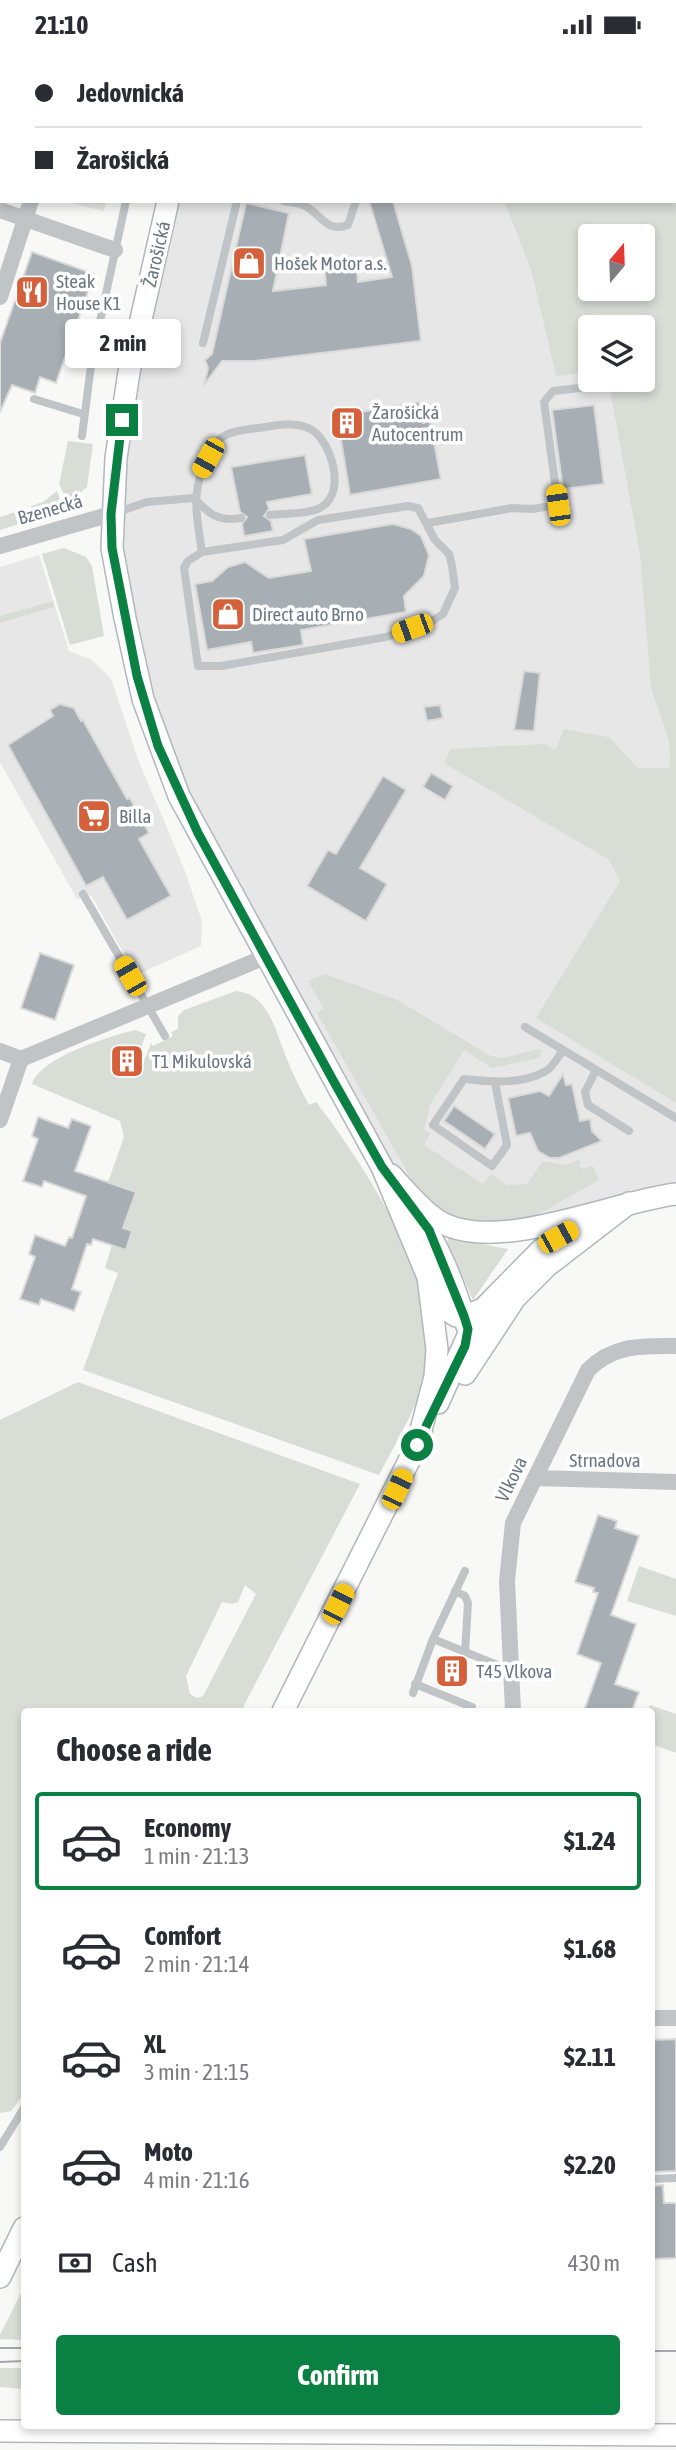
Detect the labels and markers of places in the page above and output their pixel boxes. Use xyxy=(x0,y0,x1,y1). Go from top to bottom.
shop icon: Hošek Motor a.s. xyxy=(230,244,268,282)
place label: Hošek Motor a.s. xyxy=(274,252,387,274)
place label: Steak House K1 xyxy=(56,270,121,314)
restaurant icon: Steak House K1 xyxy=(13,273,51,311)
place label: Žarošická Autocentrum xyxy=(372,401,464,445)
building icon: Žarošická Autocentrum xyxy=(328,404,366,442)
shop icon: Direct auto Brno xyxy=(209,595,247,633)
place label: Direct auto Brno xyxy=(252,603,364,625)
supermarket icon: Billa xyxy=(75,797,113,835)
place label: Billa xyxy=(119,805,151,827)
building icon: T1 Mikulovská xyxy=(108,1042,146,1080)
place label: T1 Mikulovská xyxy=(152,1050,252,1072)
building icon: T45 Vlkova xyxy=(433,1652,471,1690)
place label: T45 Vlkova xyxy=(476,1660,552,1682)

